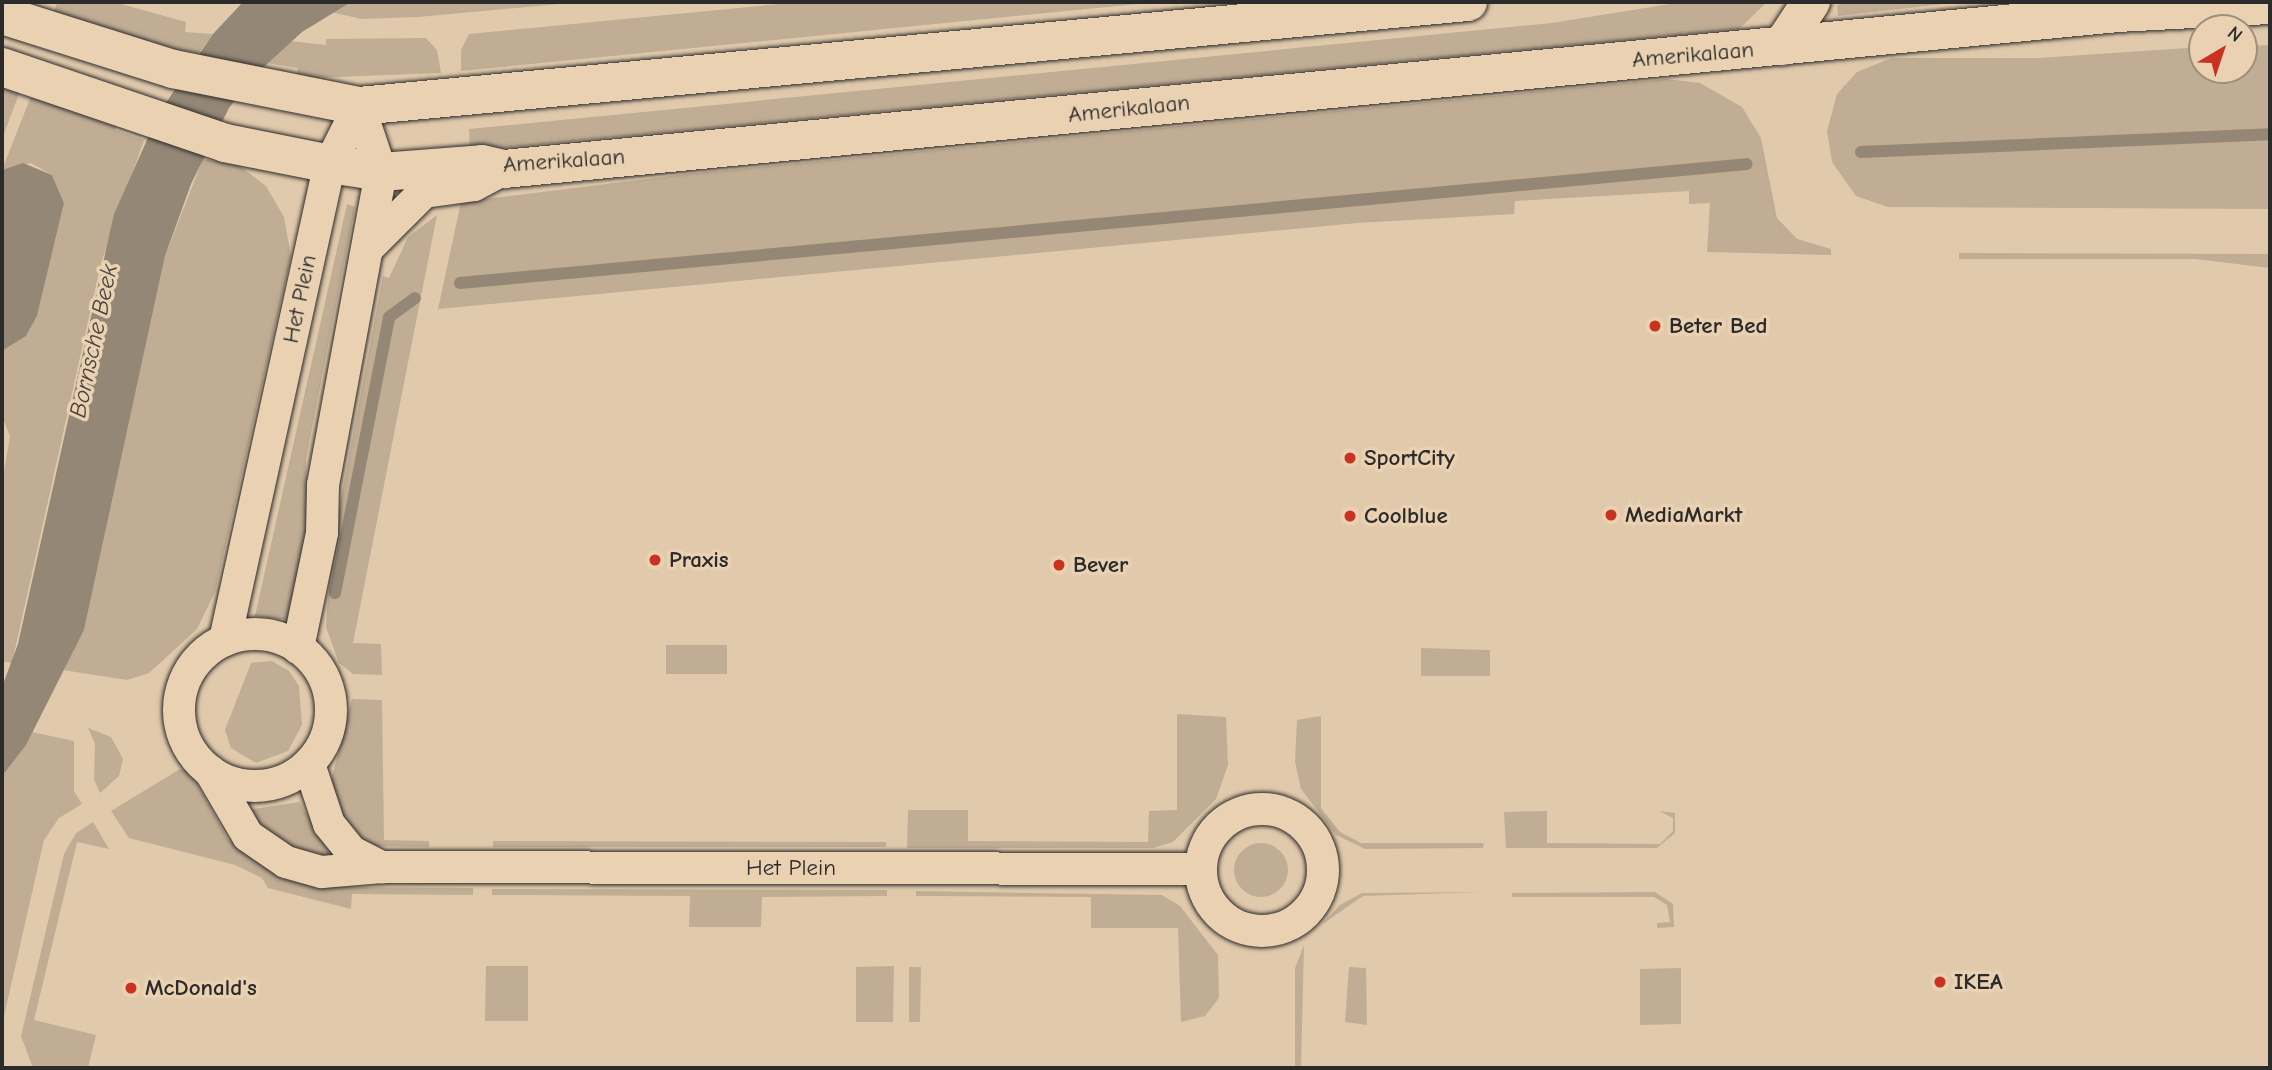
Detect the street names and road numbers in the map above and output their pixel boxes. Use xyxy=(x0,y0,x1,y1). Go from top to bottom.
street label: Amerikalaan xyxy=(1631,36,1755,74)
street label: Amerikalaan xyxy=(1067,89,1191,129)
street label: Amerikalaan xyxy=(502,143,626,179)
street label: Het Plein xyxy=(277,252,323,346)
street label: Het Plein xyxy=(746,854,836,882)

